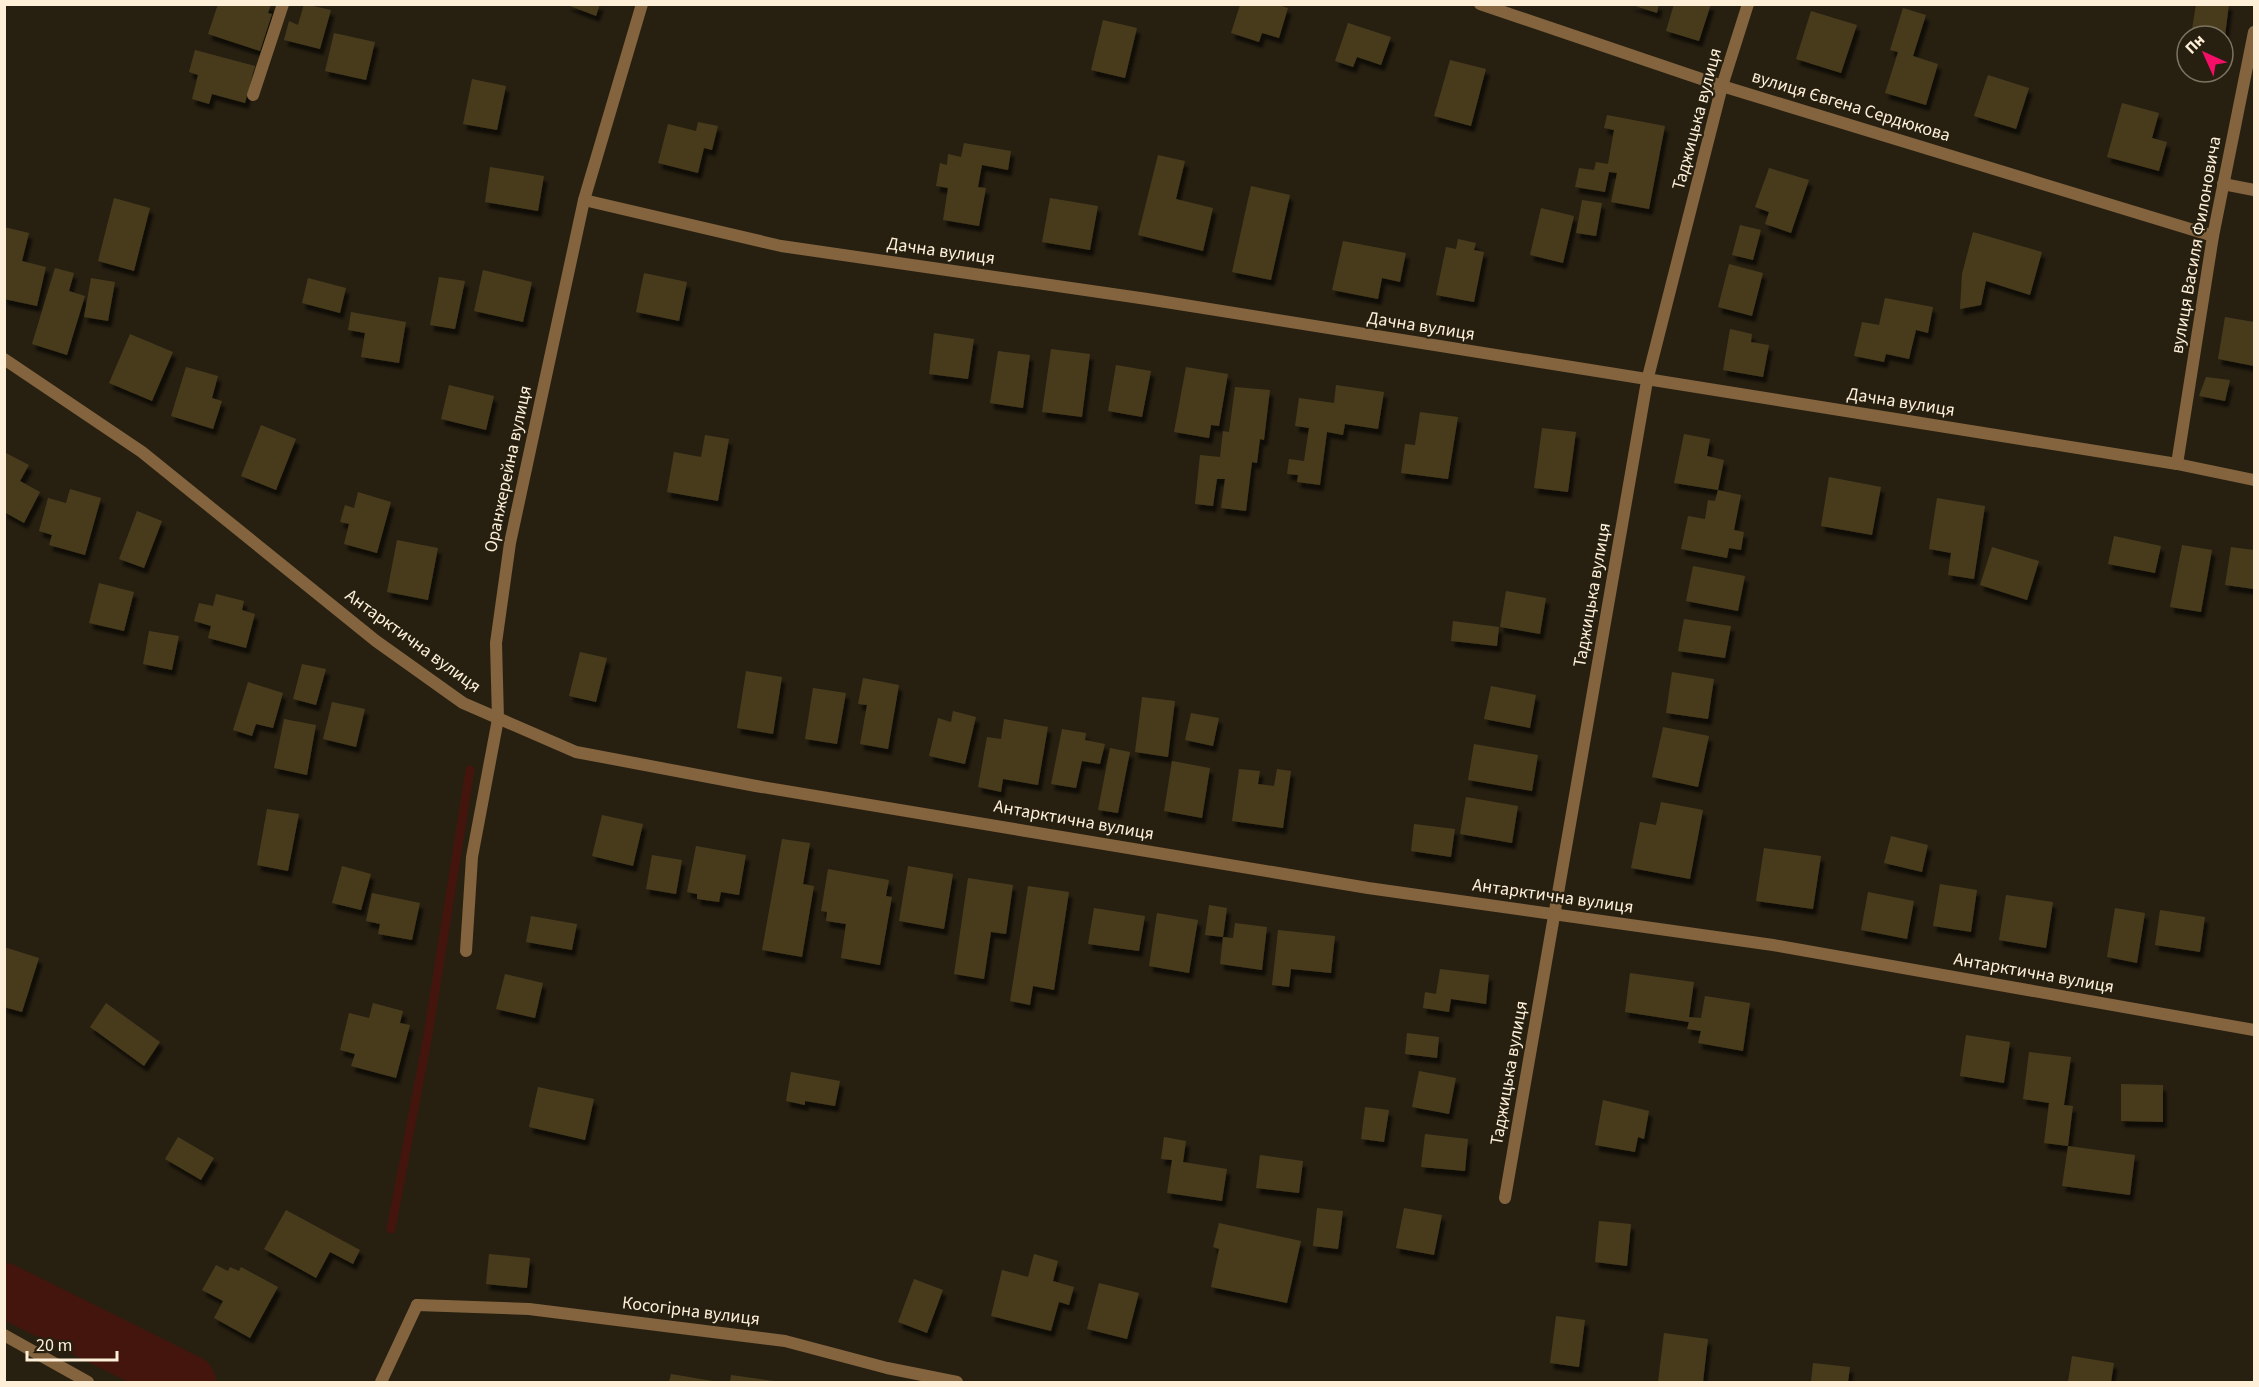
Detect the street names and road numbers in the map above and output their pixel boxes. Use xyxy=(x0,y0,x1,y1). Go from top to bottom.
street label: Таджицька вулиця xyxy=(1666,45,1728,193)
street label: вулиця Євгена Сердюкова xyxy=(1749,64,1953,148)
street label: вулиця Василя Филоновича xyxy=(2165,134,2227,356)
street label: Дачна вулиця xyxy=(885,231,997,271)
street label: Дачна вулиця xyxy=(1365,305,1477,347)
street label: Дачна вулиця xyxy=(1845,381,1957,423)
street label: Оранжерейна вулиця xyxy=(478,383,538,555)
street label: Таджицька вулиця xyxy=(1567,521,1617,669)
street label: Антарктична вулиця xyxy=(340,583,486,699)
street label: Антарктична вулиця xyxy=(992,794,1156,846)
street label: Антарктична вулиця xyxy=(1471,872,1635,920)
street label: Антарктична вулиця xyxy=(1952,947,2116,999)
street label: Таджицька вулиця xyxy=(1484,999,1534,1147)
street label: Косогірна вулиця xyxy=(621,1290,761,1332)

